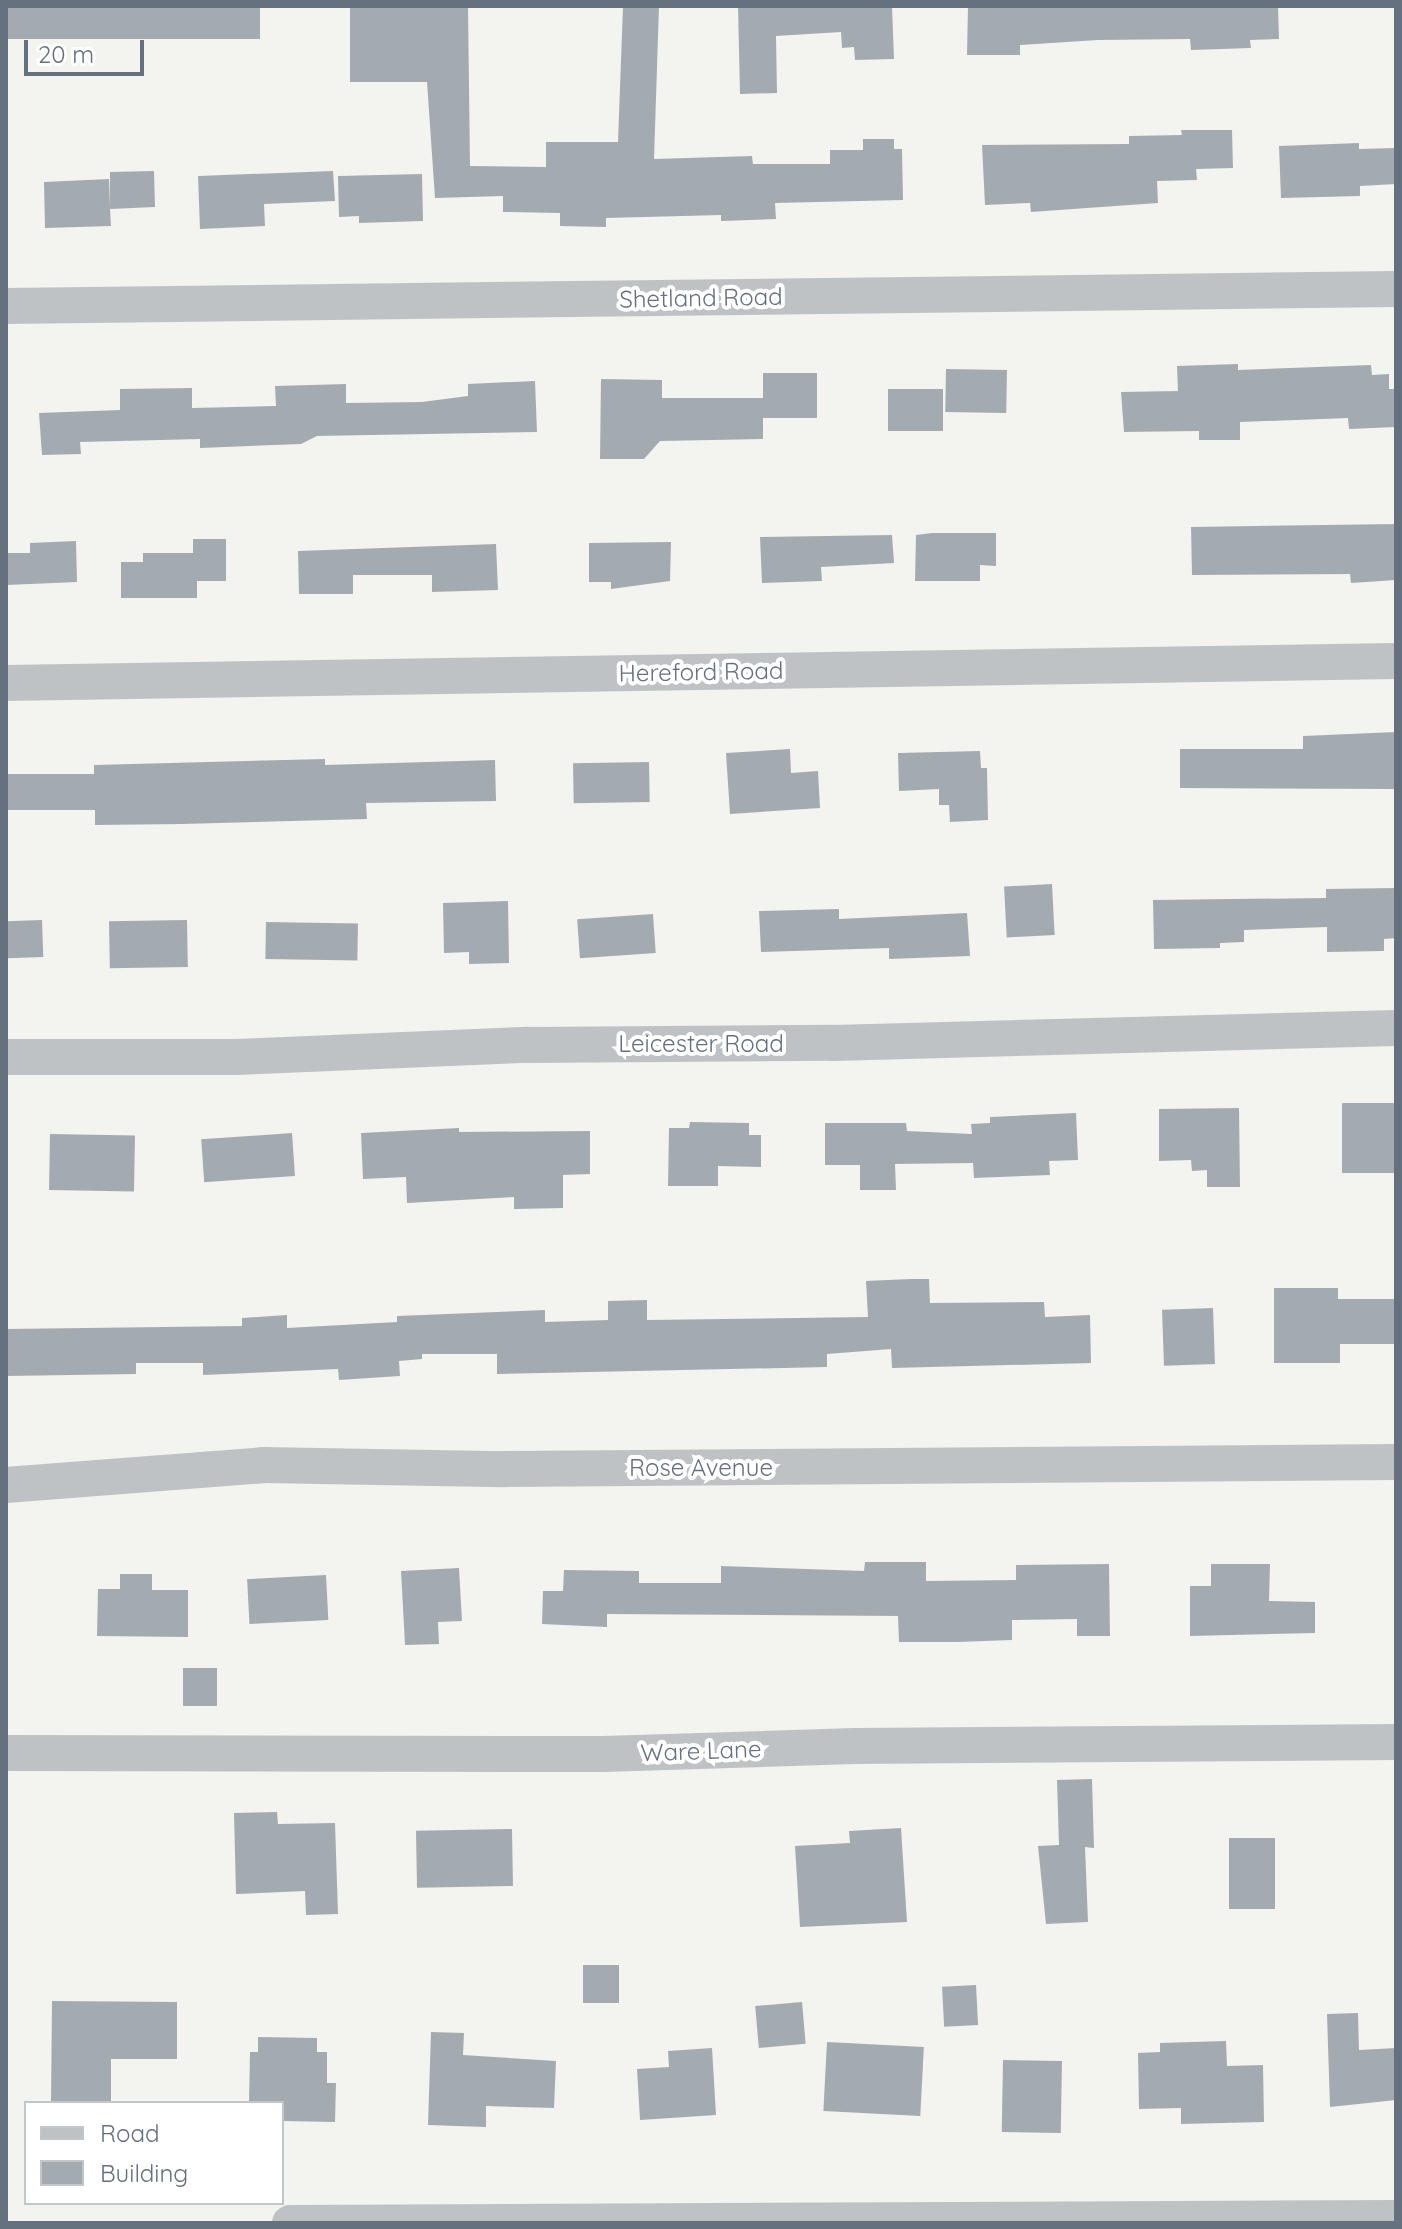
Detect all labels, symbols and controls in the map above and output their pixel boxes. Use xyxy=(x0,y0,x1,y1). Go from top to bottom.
scale bar xyxy=(28,24,148,74)
text: 20 m xyxy=(38,39,94,69)
street label: Shetland Road xyxy=(619,282,783,314)
street label: Hereford Road xyxy=(618,656,784,688)
street label: Leicester Road xyxy=(618,1030,784,1058)
street label: Rose Avenue xyxy=(629,1454,773,1482)
street label: Ware Lane xyxy=(640,1734,762,1768)
legend xyxy=(24,2101,284,2205)
text: Road xyxy=(100,2118,160,2148)
text: Building xyxy=(100,2158,188,2188)

